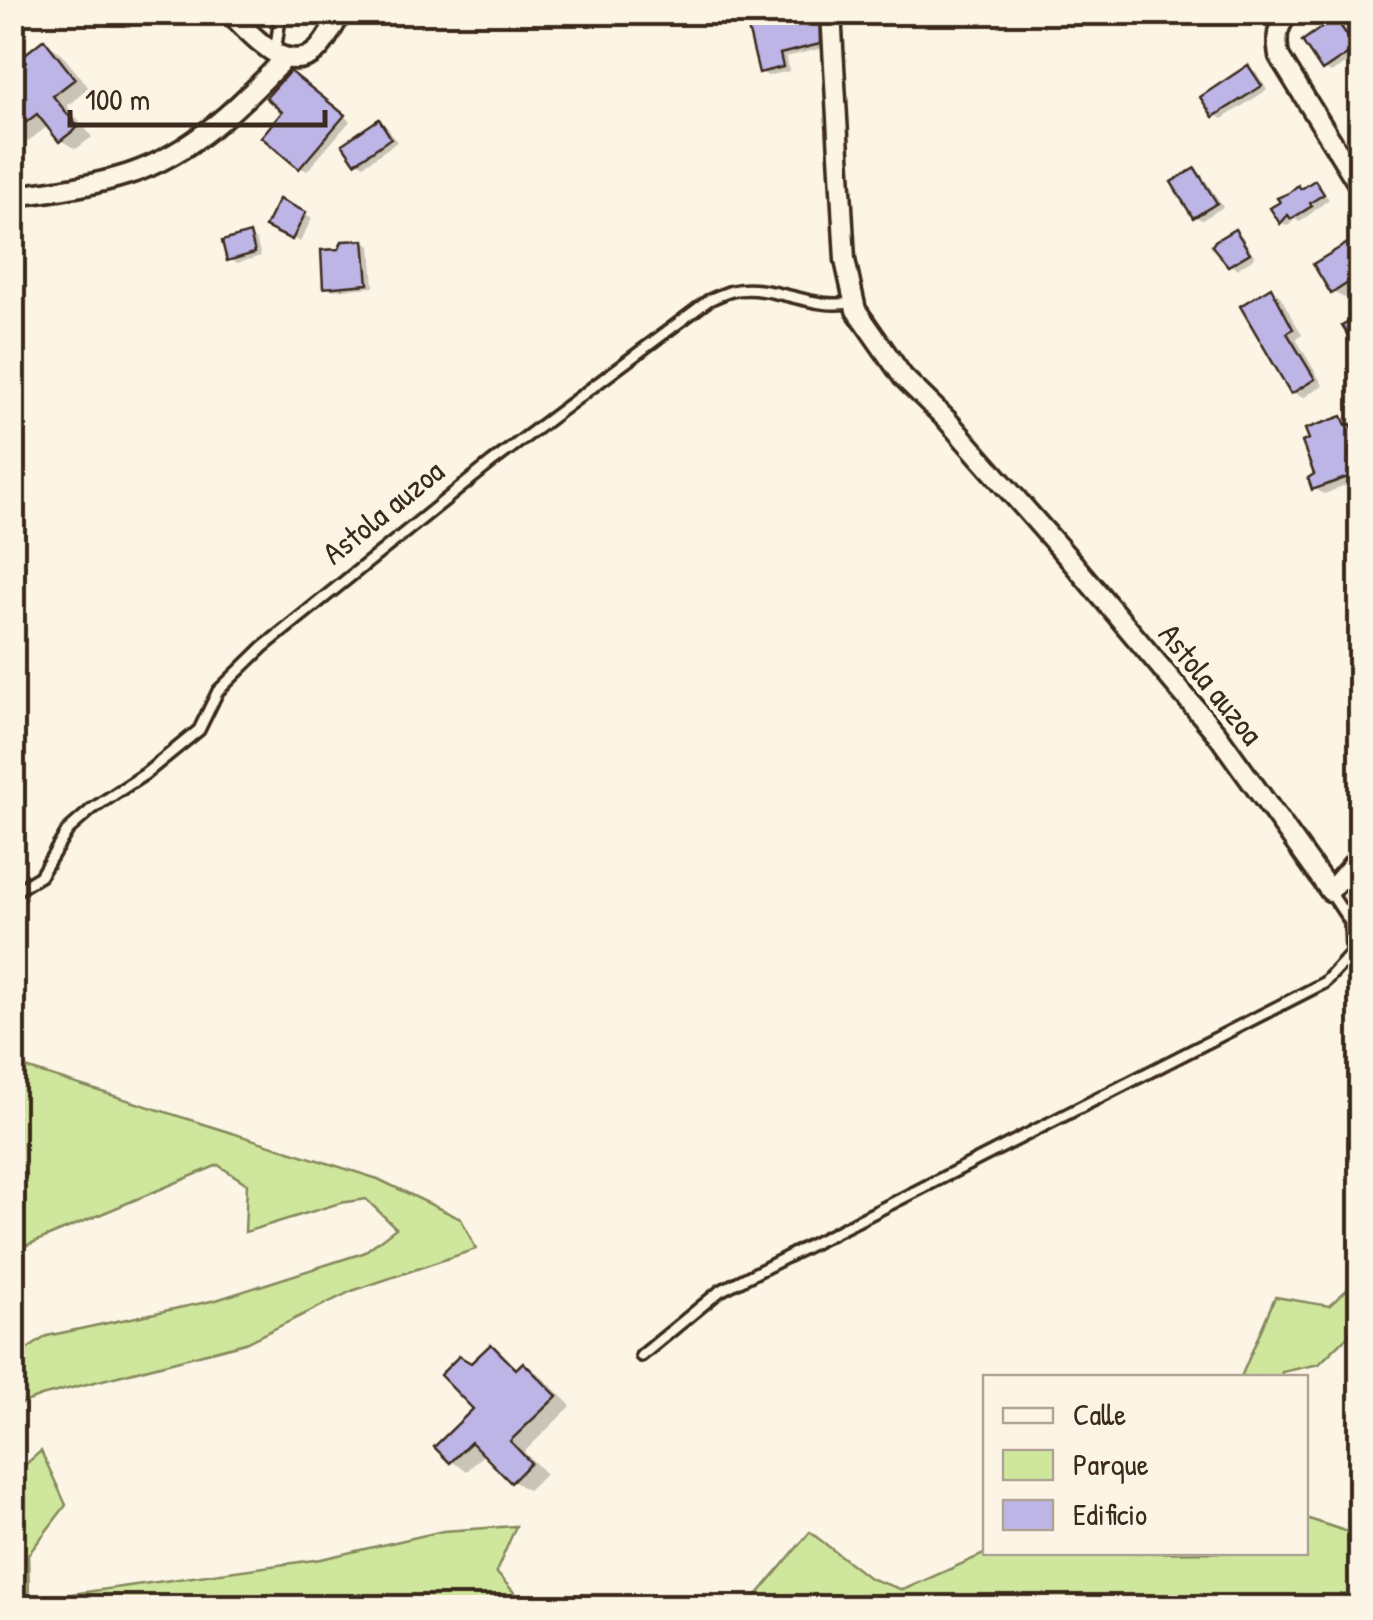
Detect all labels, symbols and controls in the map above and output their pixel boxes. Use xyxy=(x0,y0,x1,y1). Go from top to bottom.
scale bar xyxy=(70,65,325,127)
text: 100 m xyxy=(85,79,150,119)
street label: Astola auzoa xyxy=(313,449,452,574)
street label: Astola auzoa xyxy=(1149,614,1274,753)
legend xyxy=(983,1375,1308,1555)
text: Calle xyxy=(1073,1394,1126,1434)
text: Parque xyxy=(1073,1444,1149,1484)
text: Edificio xyxy=(1073,1494,1147,1534)

